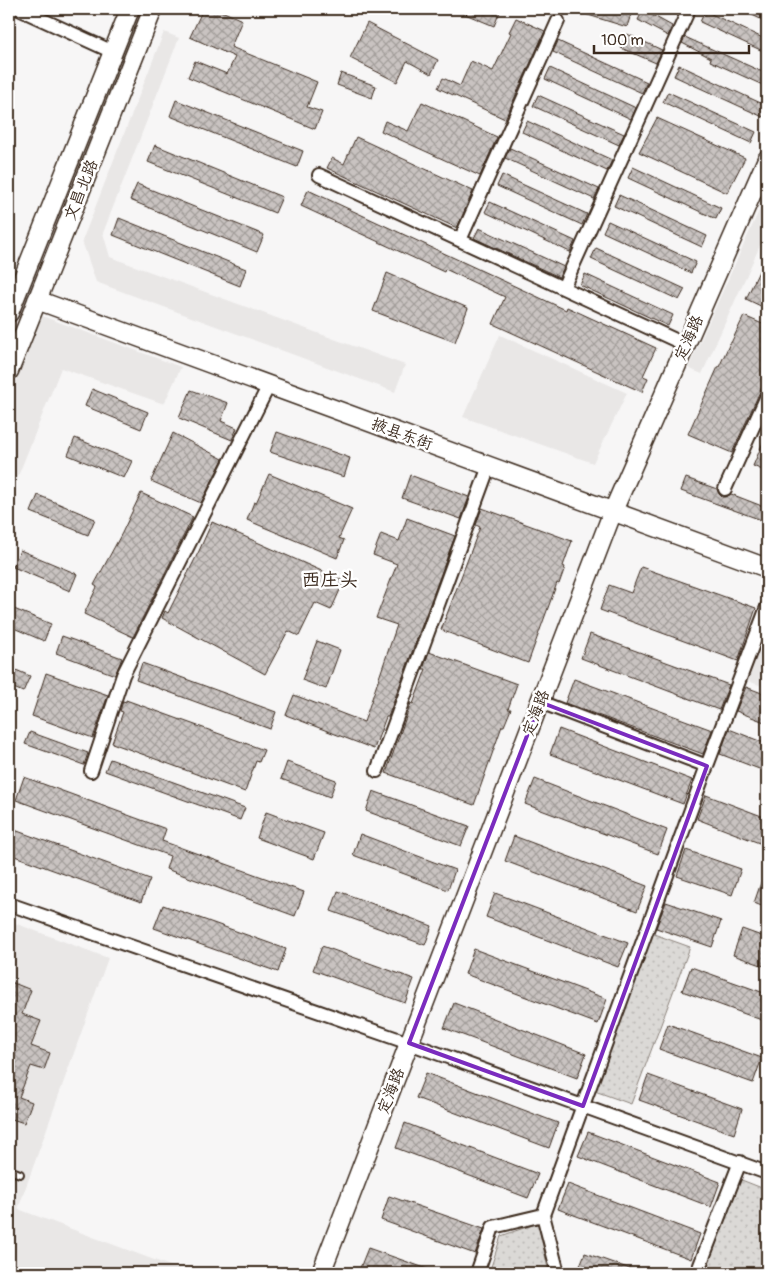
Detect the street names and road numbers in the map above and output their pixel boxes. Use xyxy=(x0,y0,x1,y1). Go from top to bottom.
street label: 文昌北路 xyxy=(60,157,102,223)
street label: 定海路 xyxy=(670,312,708,364)
street label: 掖县东街 xyxy=(369,414,435,454)
street label: 定海路 xyxy=(518,687,554,739)
street label: 定海路 xyxy=(373,1065,409,1117)

